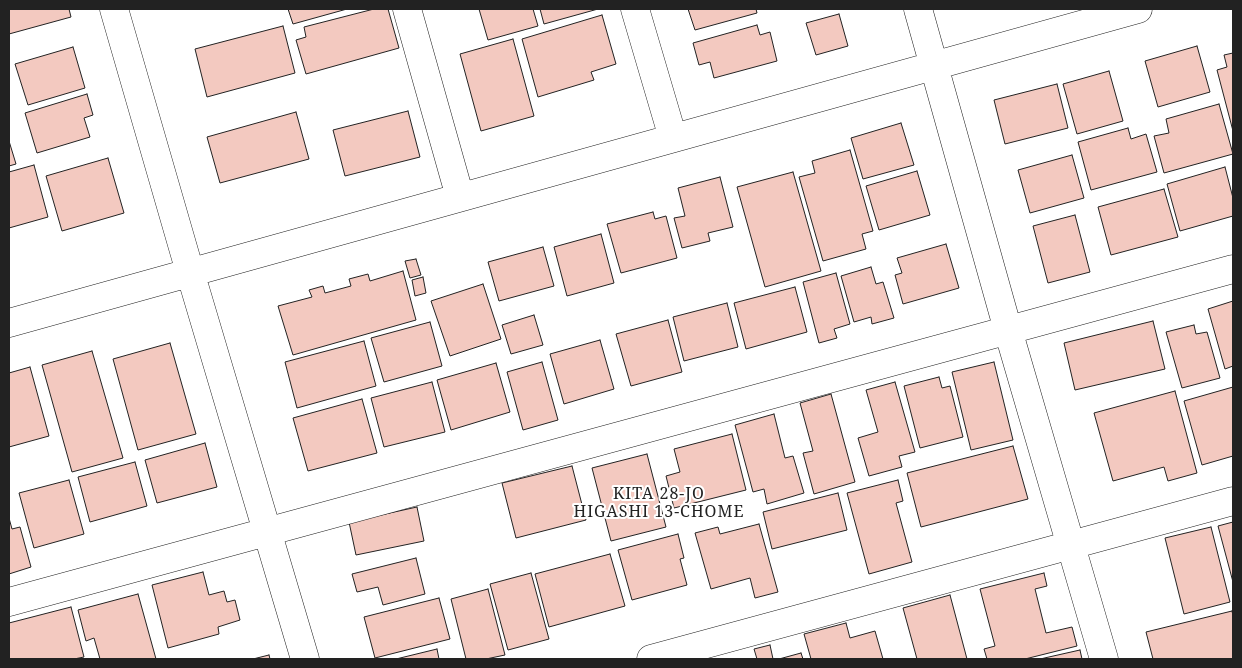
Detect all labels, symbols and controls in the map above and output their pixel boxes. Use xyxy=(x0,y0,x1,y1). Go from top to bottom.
district label: KITA 28-JO HIGASHI 13-CHOME xyxy=(572,484,746,522)

